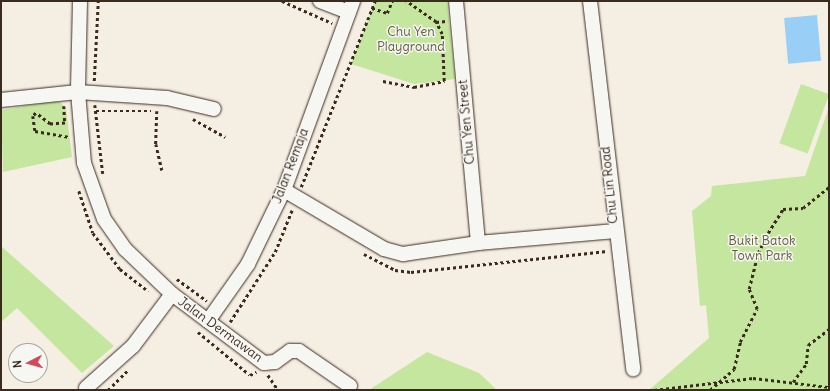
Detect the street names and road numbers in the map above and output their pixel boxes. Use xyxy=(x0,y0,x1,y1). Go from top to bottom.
street label: Chu Yen Street xyxy=(456,79,478,165)
street label: Jalan Remaja xyxy=(270,126,312,206)
street label: Chu Lin Road xyxy=(598,146,622,224)
street label: Jalan Dermawan xyxy=(175,294,265,366)

